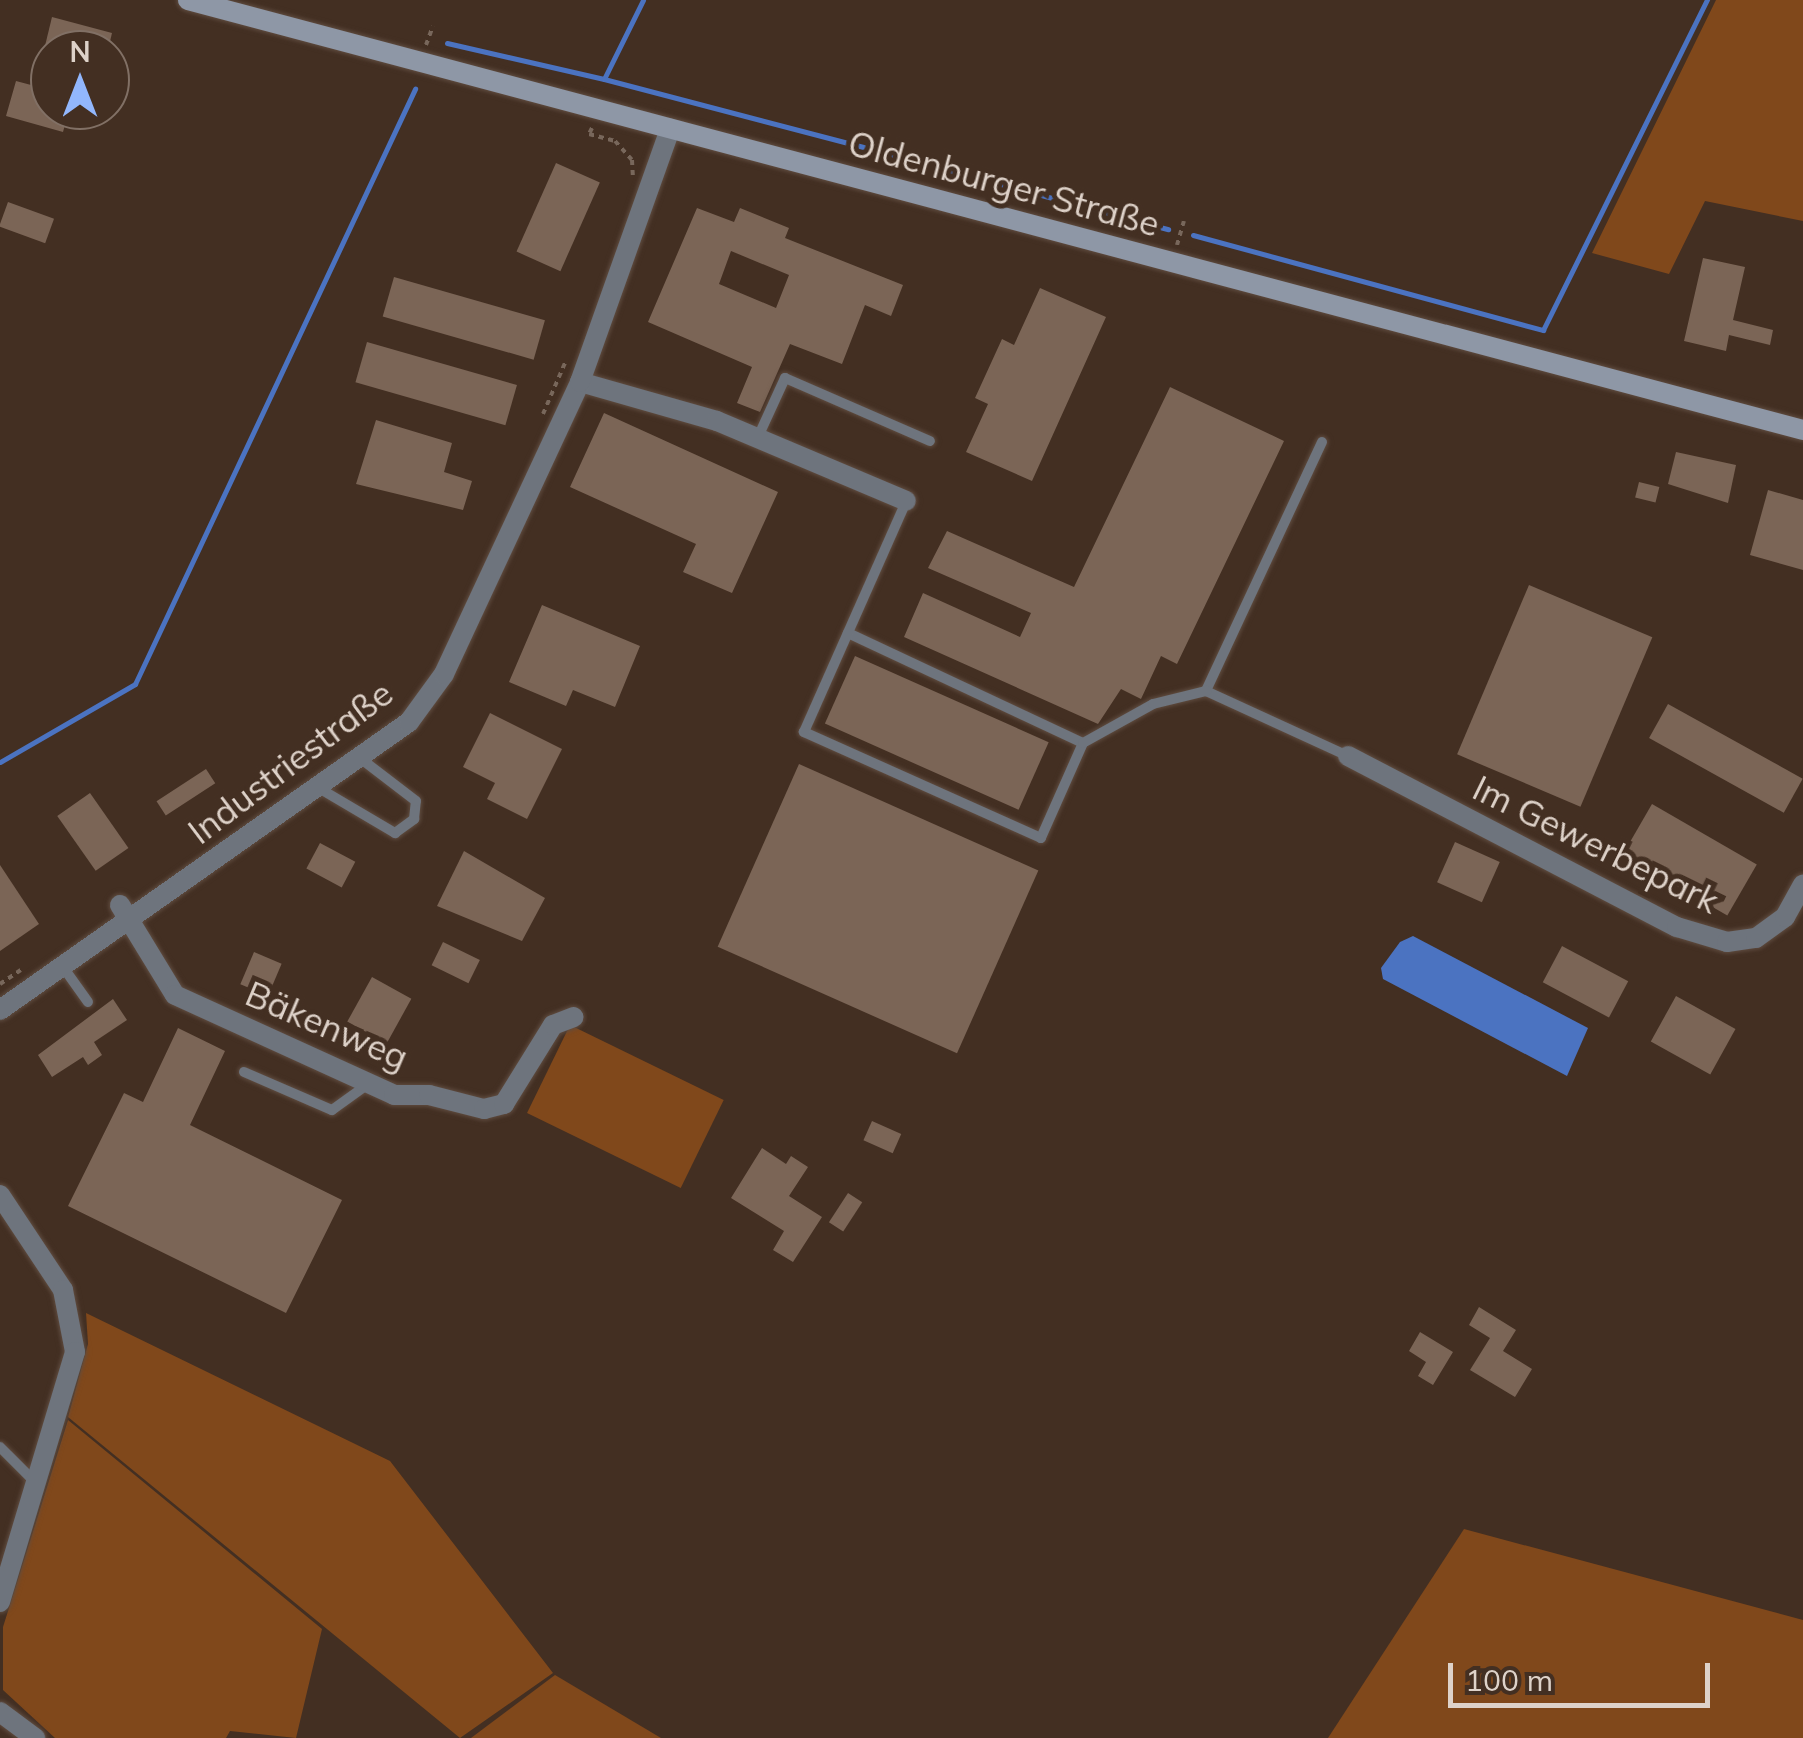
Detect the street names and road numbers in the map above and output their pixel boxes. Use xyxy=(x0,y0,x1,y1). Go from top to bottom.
street label: Oldenburger Straße xyxy=(844,121,1164,245)
street label: Industriestraße xyxy=(180,672,400,852)
street label: Im Gewerbepark xyxy=(1466,766,1726,922)
street label: Bäkenweg xyxy=(240,972,414,1078)

